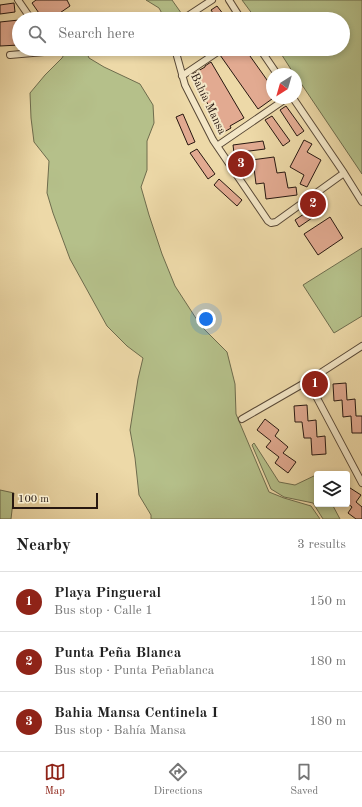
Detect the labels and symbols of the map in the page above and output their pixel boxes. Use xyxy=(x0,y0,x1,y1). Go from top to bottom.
north arrow xyxy=(266,68,302,104)
street label: Bahía Mansa xyxy=(188,71,228,137)
pin: 3 xyxy=(228,149,254,179)
pin: 2 xyxy=(300,189,326,219)
your location xyxy=(196,309,216,329)
pin: 1 xyxy=(302,369,328,399)
scale bar xyxy=(12,491,98,510)

